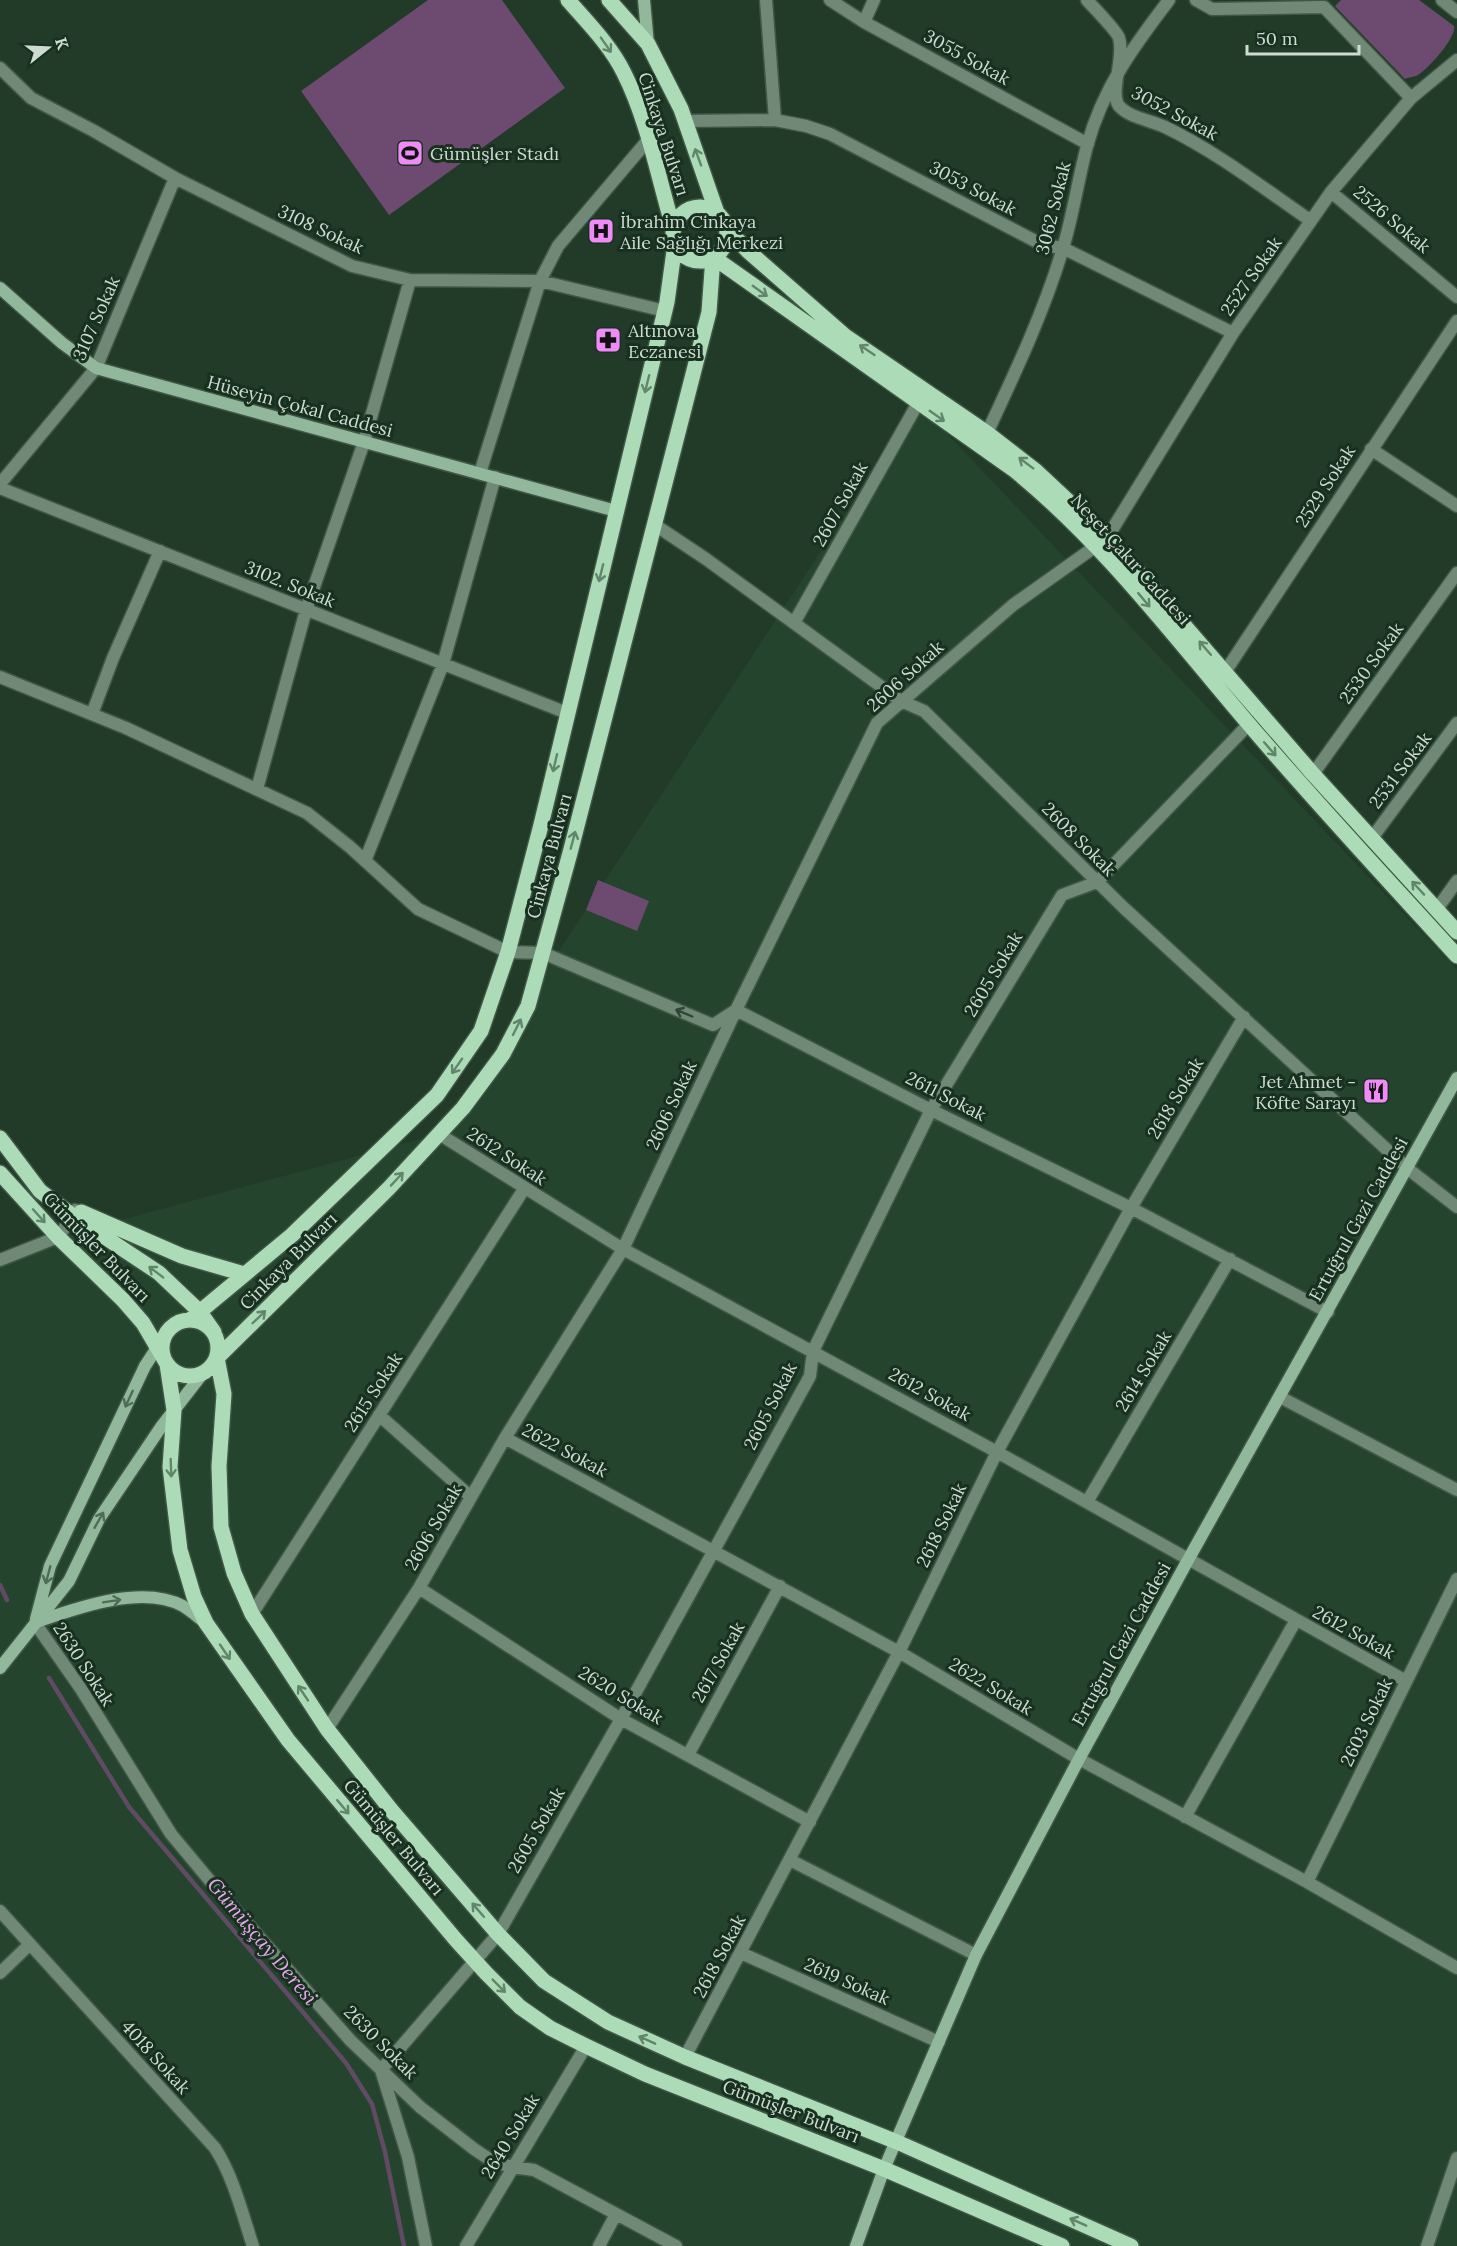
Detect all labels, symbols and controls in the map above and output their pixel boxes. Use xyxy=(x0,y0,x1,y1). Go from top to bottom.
north arrow xyxy=(18,18,78,78)
scale bar xyxy=(1247,18,1360,56)
street label: 3055 Sokak xyxy=(920,24,1014,90)
text: 50 m xyxy=(1256,27,1298,50)
text: K xyxy=(51,35,74,52)
one-way arrow xyxy=(600,36,612,52)
street label: Cinkaya Bulvarı xyxy=(633,69,695,199)
street label: 3052 Sokak xyxy=(1128,81,1223,146)
sports icon: Gümüşler Stadı xyxy=(395,138,425,168)
place label: Gümüşler Stadı xyxy=(430,142,559,165)
one-way arrow xyxy=(692,148,703,167)
street label: 3053 Sokak xyxy=(926,156,1021,221)
street label: 3062 Sokak xyxy=(1030,159,1076,257)
street label: 2526 Sokak xyxy=(1349,180,1436,258)
street label: 3108 Sokak xyxy=(274,199,368,259)
place label: İbrahim Cinkaya Aile Sağlığı Merkezi xyxy=(619,210,783,254)
hospital icon: İbrahim Cinkaya Aile Sağlığı Merkezi xyxy=(586,216,616,246)
street label: 2527 Sokak xyxy=(1215,232,1287,320)
street label: 3107 Sokak xyxy=(67,272,125,364)
one-way arrow xyxy=(752,285,768,297)
place label: Altınova Eczanesi xyxy=(627,319,701,363)
pharmacy icon: Altınova Eczanesi xyxy=(593,325,623,355)
one-way arrow xyxy=(859,344,875,356)
street label: Hüseyin Çokal Caddesi xyxy=(205,370,395,442)
one-way arrow xyxy=(641,374,653,393)
one-way arrow xyxy=(928,410,944,422)
street label: 2529 Sokak xyxy=(1290,440,1360,532)
street label: 2607 Sokak xyxy=(807,457,873,550)
one-way arrow xyxy=(1018,457,1034,469)
street label: Neşet Çakır Caddesi xyxy=(1066,489,1196,629)
street label: 3102. Sokak xyxy=(241,555,339,613)
one-way arrow xyxy=(594,564,606,583)
one-way arrow xyxy=(1138,592,1151,608)
street label: 2530 Sokak xyxy=(1334,618,1408,708)
street label: 2606 Sokak xyxy=(862,635,949,717)
one-way arrow xyxy=(1198,641,1212,656)
street label: 2531 Sokak xyxy=(1364,727,1437,813)
one-way arrow xyxy=(1263,741,1277,756)
one-way arrow xyxy=(549,753,561,772)
street label: Cinkaya Bulvarı xyxy=(521,791,577,921)
street label: 2608 Sokak xyxy=(1037,797,1121,881)
one-way arrow xyxy=(568,831,579,850)
one-way arrow xyxy=(1411,881,1425,896)
street label: 2605 Sokak xyxy=(959,927,1028,1021)
one-way arrow xyxy=(676,1007,694,1018)
one-way arrow xyxy=(512,1018,523,1036)
street label: 2618 Sokak xyxy=(1142,1053,1208,1143)
street label: 2606 Sokak xyxy=(640,1056,702,1153)
one-way arrow xyxy=(451,1058,463,1074)
street label: 2611 Sokak xyxy=(902,1066,990,1126)
place label: Jet Ahmet - Köfte Sarayı xyxy=(1255,1070,1356,1114)
restaurant icon: Jet Ahmet - Köfte Sarayı xyxy=(1361,1076,1391,1106)
street label: 2612 Sokak xyxy=(463,1122,551,1190)
street label: Ertuğrul Gazi Caddesi xyxy=(1303,1133,1413,1305)
one-way arrow xyxy=(390,1172,404,1187)
street label: Gümüşler Bulvarı xyxy=(39,1187,155,1307)
street label: Cinkaya Bulvarı xyxy=(234,1207,342,1315)
one-way arrow xyxy=(32,1208,46,1223)
one-way arrow xyxy=(149,1266,165,1279)
one-way arrow xyxy=(251,1310,266,1324)
street label: 2614 Sokak xyxy=(1110,1326,1176,1416)
street label: 2615 Sokak xyxy=(339,1348,407,1436)
street label: 2605 Sokak xyxy=(738,1358,802,1454)
street label: 2612 Sokak xyxy=(885,1362,975,1426)
one-way arrow xyxy=(123,1389,135,1407)
street label: 2622 Sokak xyxy=(518,1418,612,1482)
one-way arrow xyxy=(166,1458,177,1478)
street label: 2618 Sokak xyxy=(911,1479,971,1571)
street label: 2606 Sokak xyxy=(399,1480,467,1574)
one-way arrow xyxy=(94,1512,106,1529)
street label: Ertuğrul Gazi Caddesi xyxy=(1066,1558,1176,1730)
one-way arrow xyxy=(42,1566,53,1585)
one-way arrow xyxy=(101,1596,121,1607)
street label: 2612 Sokak xyxy=(1309,1600,1399,1664)
street label: 2617 Sokak xyxy=(686,1617,750,1707)
street label: 2630 Sokak xyxy=(48,1618,120,1711)
one-way arrow xyxy=(219,1644,232,1661)
street label: 2622 Sokak xyxy=(945,1652,1037,1720)
street label: 2620 Sokak xyxy=(574,1661,668,1729)
street label: 2603 Sokak xyxy=(1335,1674,1397,1770)
one-way arrow xyxy=(296,1685,309,1702)
street label: Gümüşler Bulvarı xyxy=(339,1774,449,1900)
street label: 2605 Sokak xyxy=(502,1783,570,1877)
one-way arrow xyxy=(337,1799,350,1815)
water label: Gümüşçay Deresi xyxy=(202,1872,324,2010)
one-way arrow xyxy=(471,1903,485,1918)
street label: 2618 Sokak xyxy=(688,1910,751,2001)
street label: 2619 Sokak xyxy=(801,1952,894,2010)
one-way arrow xyxy=(492,1979,507,1993)
street label: 2630 Sokak xyxy=(339,2000,423,2084)
street label: 4018 Sokak xyxy=(117,2015,195,2099)
one-way arrow xyxy=(638,2034,657,2045)
street label: Gümüşler Bulvarı xyxy=(719,2074,863,2148)
street label: 2640 Sokak xyxy=(476,2089,545,2183)
one-way arrow xyxy=(1069,2216,1087,2227)

